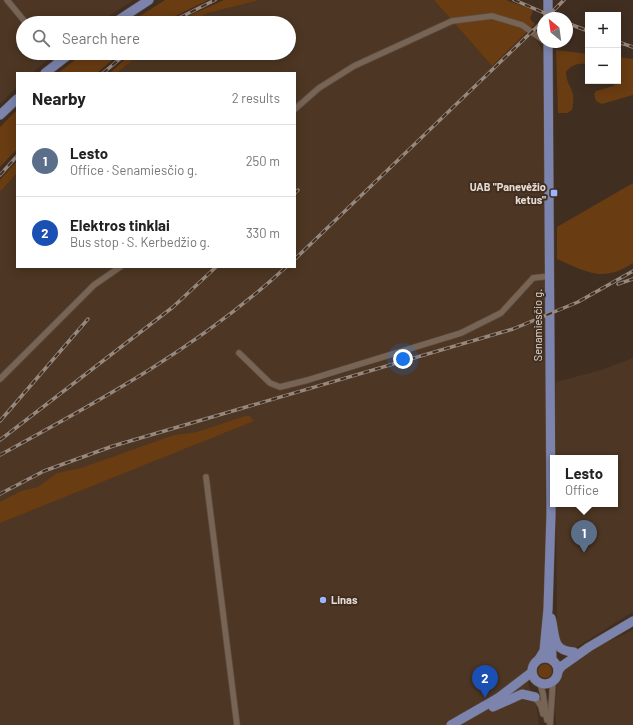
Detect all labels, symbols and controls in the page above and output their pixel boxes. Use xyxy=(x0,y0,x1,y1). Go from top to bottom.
north arrow xyxy=(537,12,573,48)
map controls xyxy=(585,12,621,84)
button: + xyxy=(585,12,621,48)
search box xyxy=(16,16,296,60)
icon: search xyxy=(30,27,52,49)
text: Search here xyxy=(62,29,140,47)
button: − xyxy=(585,48,621,84)
text: Nearby xyxy=(32,88,86,108)
text: 2 results xyxy=(232,90,280,106)
text: Lesto xyxy=(70,144,108,162)
text: 1 xyxy=(43,153,47,169)
text: 250 m xyxy=(246,153,280,169)
text: Office · Senamiesčio g. xyxy=(70,162,198,178)
place label: UAB "Panevėžio ketus" xyxy=(470,180,546,206)
marker: UAB "Panevėžio ketus" xyxy=(549,188,559,198)
text: Elektros tinklai xyxy=(70,216,170,234)
text: 2 xyxy=(41,225,49,241)
text: 330 m xyxy=(246,225,280,241)
text: Bus stop · S. Kerbedžio g. xyxy=(70,234,210,250)
street label: Senamiesčio g. xyxy=(531,289,544,361)
your location xyxy=(393,349,413,369)
popup xyxy=(550,455,618,507)
text: Lesto xyxy=(565,464,603,482)
text: Office xyxy=(565,482,599,498)
pin: 1 xyxy=(571,520,597,553)
place label: Linas xyxy=(331,593,358,606)
marker: Linas xyxy=(318,595,328,605)
pin: 2 xyxy=(472,665,498,698)

